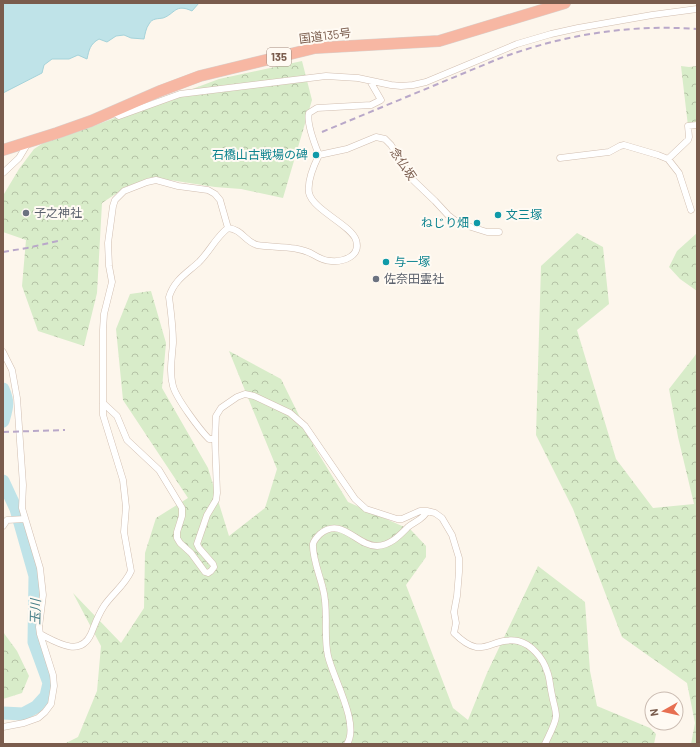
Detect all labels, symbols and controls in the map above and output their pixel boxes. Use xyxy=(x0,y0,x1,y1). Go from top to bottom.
street label: 国道135号 xyxy=(298,25,352,45)
road number: 135 xyxy=(267,48,291,66)
street label: 念仏坂 xyxy=(388,145,420,182)
place label: 石橋山古戦場の碑 xyxy=(212,147,308,161)
marker: 石橋山古戦場の碑 xyxy=(311,150,321,160)
place label: 子之神社 xyxy=(34,205,82,219)
place label: 文三塚 xyxy=(506,207,542,221)
marker: 子之神社 xyxy=(21,208,31,218)
marker: 文三塚 xyxy=(493,210,503,220)
place label: ねじり畑 xyxy=(421,215,469,229)
marker: ねじり畑 xyxy=(472,218,482,228)
place label: 与一塚 xyxy=(394,254,430,268)
marker: 与一塚 xyxy=(381,257,391,267)
place label: 佐奈田霊社 xyxy=(384,271,444,285)
marker: 佐奈田霊社 xyxy=(371,274,381,284)
water label: 玉川 xyxy=(27,597,43,625)
north arrow xyxy=(644,691,684,731)
text: N xyxy=(647,708,661,717)

